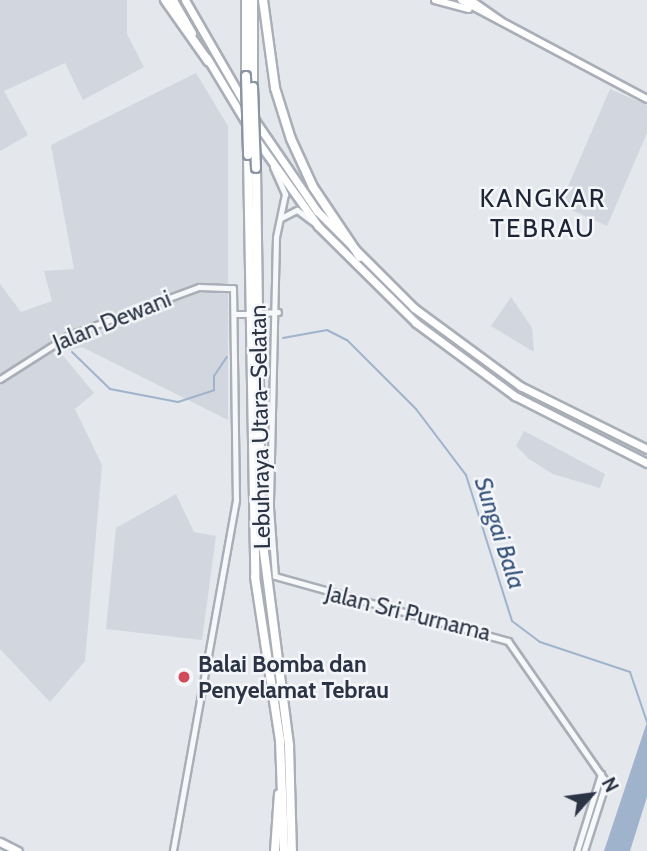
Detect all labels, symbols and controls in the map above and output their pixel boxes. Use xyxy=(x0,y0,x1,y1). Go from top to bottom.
district label: KANGKAR TEBRAU xyxy=(480,183,606,244)
street label: Jalan Dewani xyxy=(49,285,175,357)
street label: Lebuhraya Utara–Selatan xyxy=(244,305,276,549)
water label: Sungai Bala xyxy=(468,473,532,593)
street label: Jalan Sri Purnama xyxy=(323,579,493,647)
place label: Balai Bomba dan Penyelamat Tebrau xyxy=(198,650,389,704)
marker: Balai Bomba dan Penyelamat Tebrau xyxy=(176,669,192,685)
north arrow xyxy=(556,760,626,830)
text: N xyxy=(597,774,623,796)

